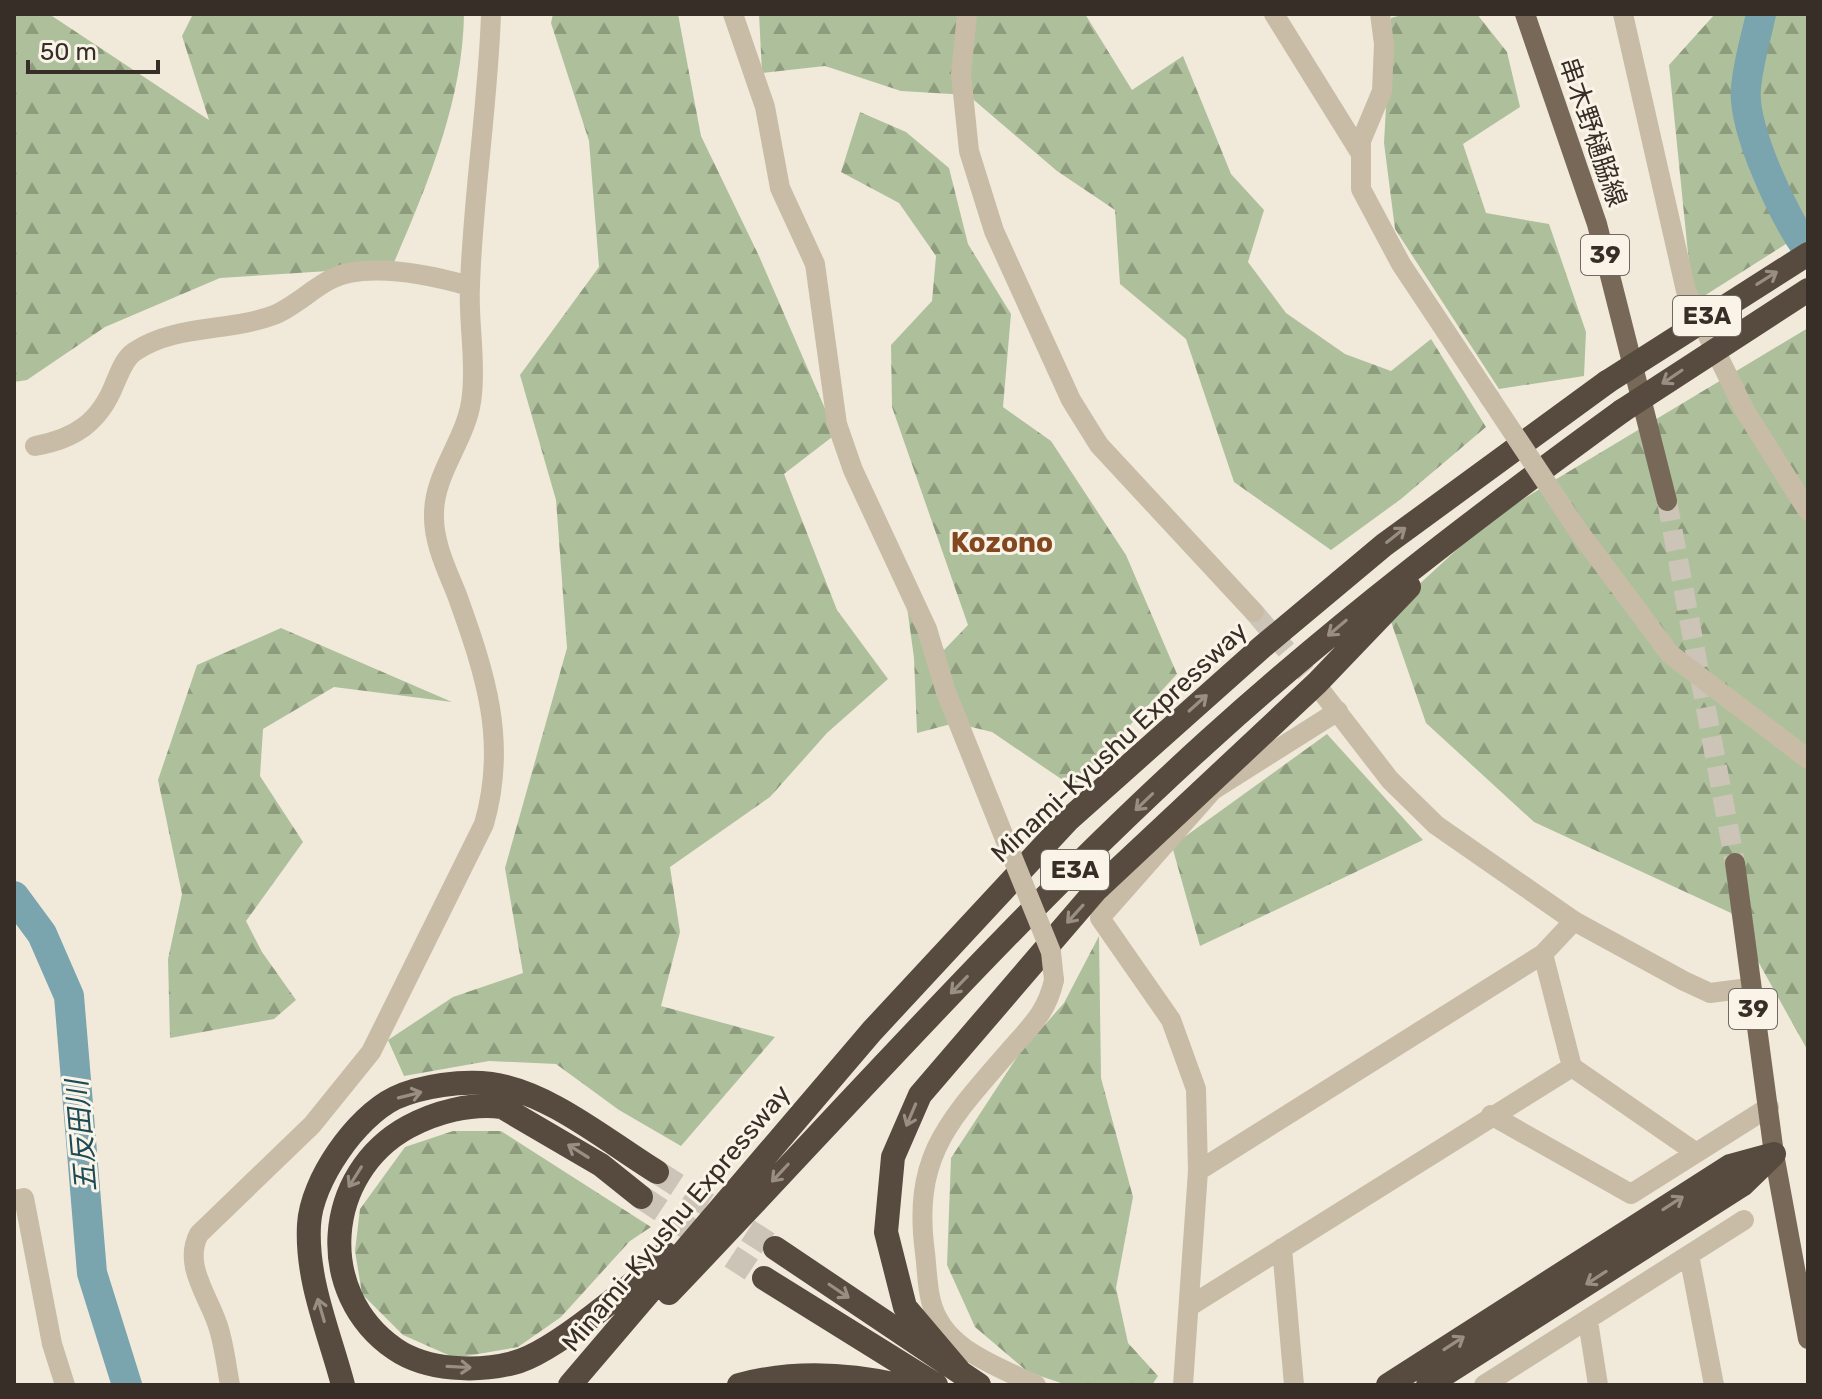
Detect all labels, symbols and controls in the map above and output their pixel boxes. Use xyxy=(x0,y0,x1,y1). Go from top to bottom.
scale bar xyxy=(28,24,158,74)
text: 50 m xyxy=(40,38,97,66)
street label: 串木野樋脇線 xyxy=(1552,53,1633,211)
road number: 39 xyxy=(1581,235,1629,275)
one-way arrow xyxy=(1755,270,1778,286)
road number: E3A xyxy=(1673,296,1741,336)
one-way arrow xyxy=(1661,369,1683,385)
district label: Kozono xyxy=(951,526,1053,559)
one-way arrow xyxy=(1385,526,1406,544)
street label: Minami-Kyushu Expressway xyxy=(985,616,1254,869)
one-way arrow xyxy=(1328,619,1348,637)
one-way arrow xyxy=(1188,695,1208,713)
one-way arrow xyxy=(1135,792,1154,811)
road number: E3A xyxy=(1041,850,1109,890)
one-way arrow xyxy=(1066,903,1084,923)
one-way arrow xyxy=(950,975,969,995)
road number: 39 xyxy=(1729,989,1777,1029)
water label: 五反田川 xyxy=(60,1076,103,1193)
street label: Minami-Kyushu Expressway xyxy=(556,1079,797,1358)
one-way arrow xyxy=(396,1086,422,1101)
one-way arrow xyxy=(903,1102,918,1127)
one-way arrow xyxy=(567,1143,590,1159)
one-way arrow xyxy=(771,1163,790,1183)
one-way arrow xyxy=(347,1165,363,1188)
one-way arrow xyxy=(1661,1194,1683,1211)
one-way arrow xyxy=(1585,1271,1608,1287)
one-way arrow xyxy=(828,1283,850,1299)
one-way arrow xyxy=(313,1298,328,1324)
one-way arrow xyxy=(1442,1334,1465,1350)
one-way arrow xyxy=(445,1359,471,1374)

